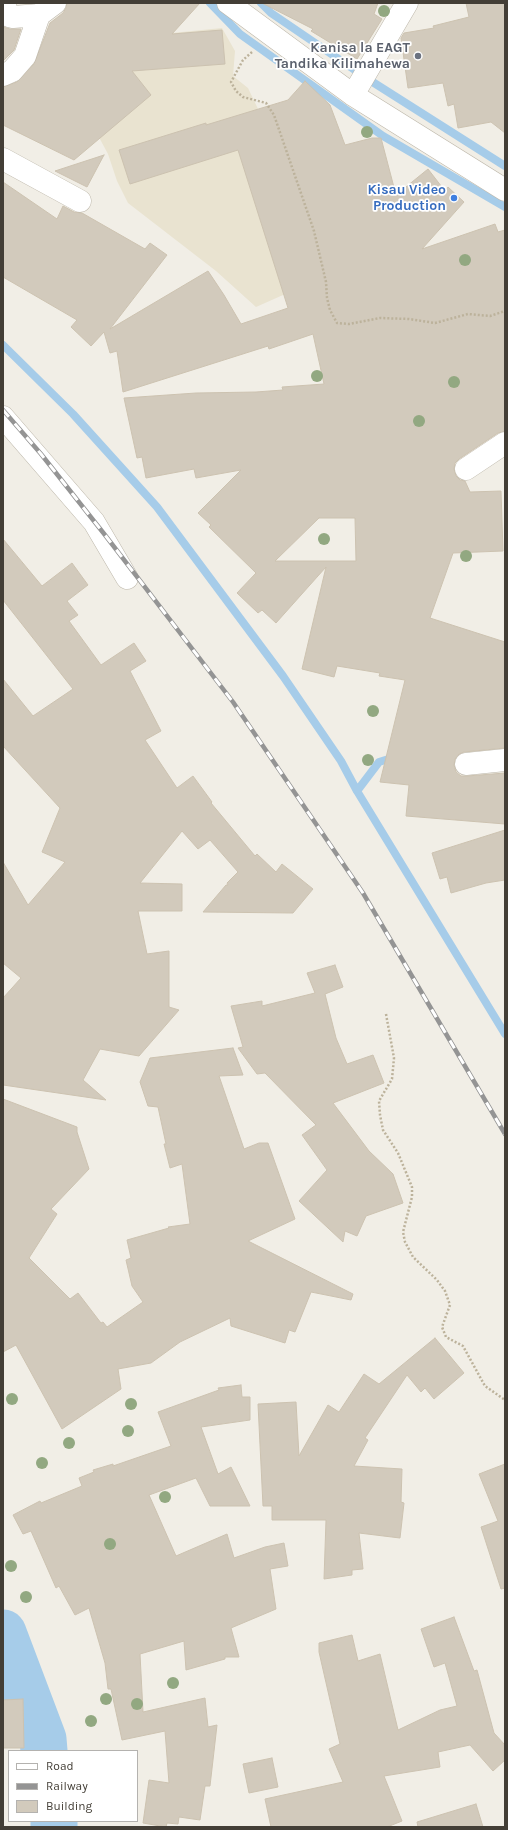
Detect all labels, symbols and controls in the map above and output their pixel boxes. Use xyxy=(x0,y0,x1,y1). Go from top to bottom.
place label: Kanisa la EAGT Tandika Kilimahewa xyxy=(275,40,410,72)
marker: Kanisa la EAGT Tandika Kilimahewa xyxy=(413,51,423,61)
place label: Kisau Video Production xyxy=(367,182,446,214)
marker: Kisau Video Production xyxy=(449,193,459,203)
legend xyxy=(8,1750,138,1822)
text: Road xyxy=(46,1759,74,1773)
text: Railway xyxy=(46,1779,88,1793)
text: Building xyxy=(46,1799,92,1813)

